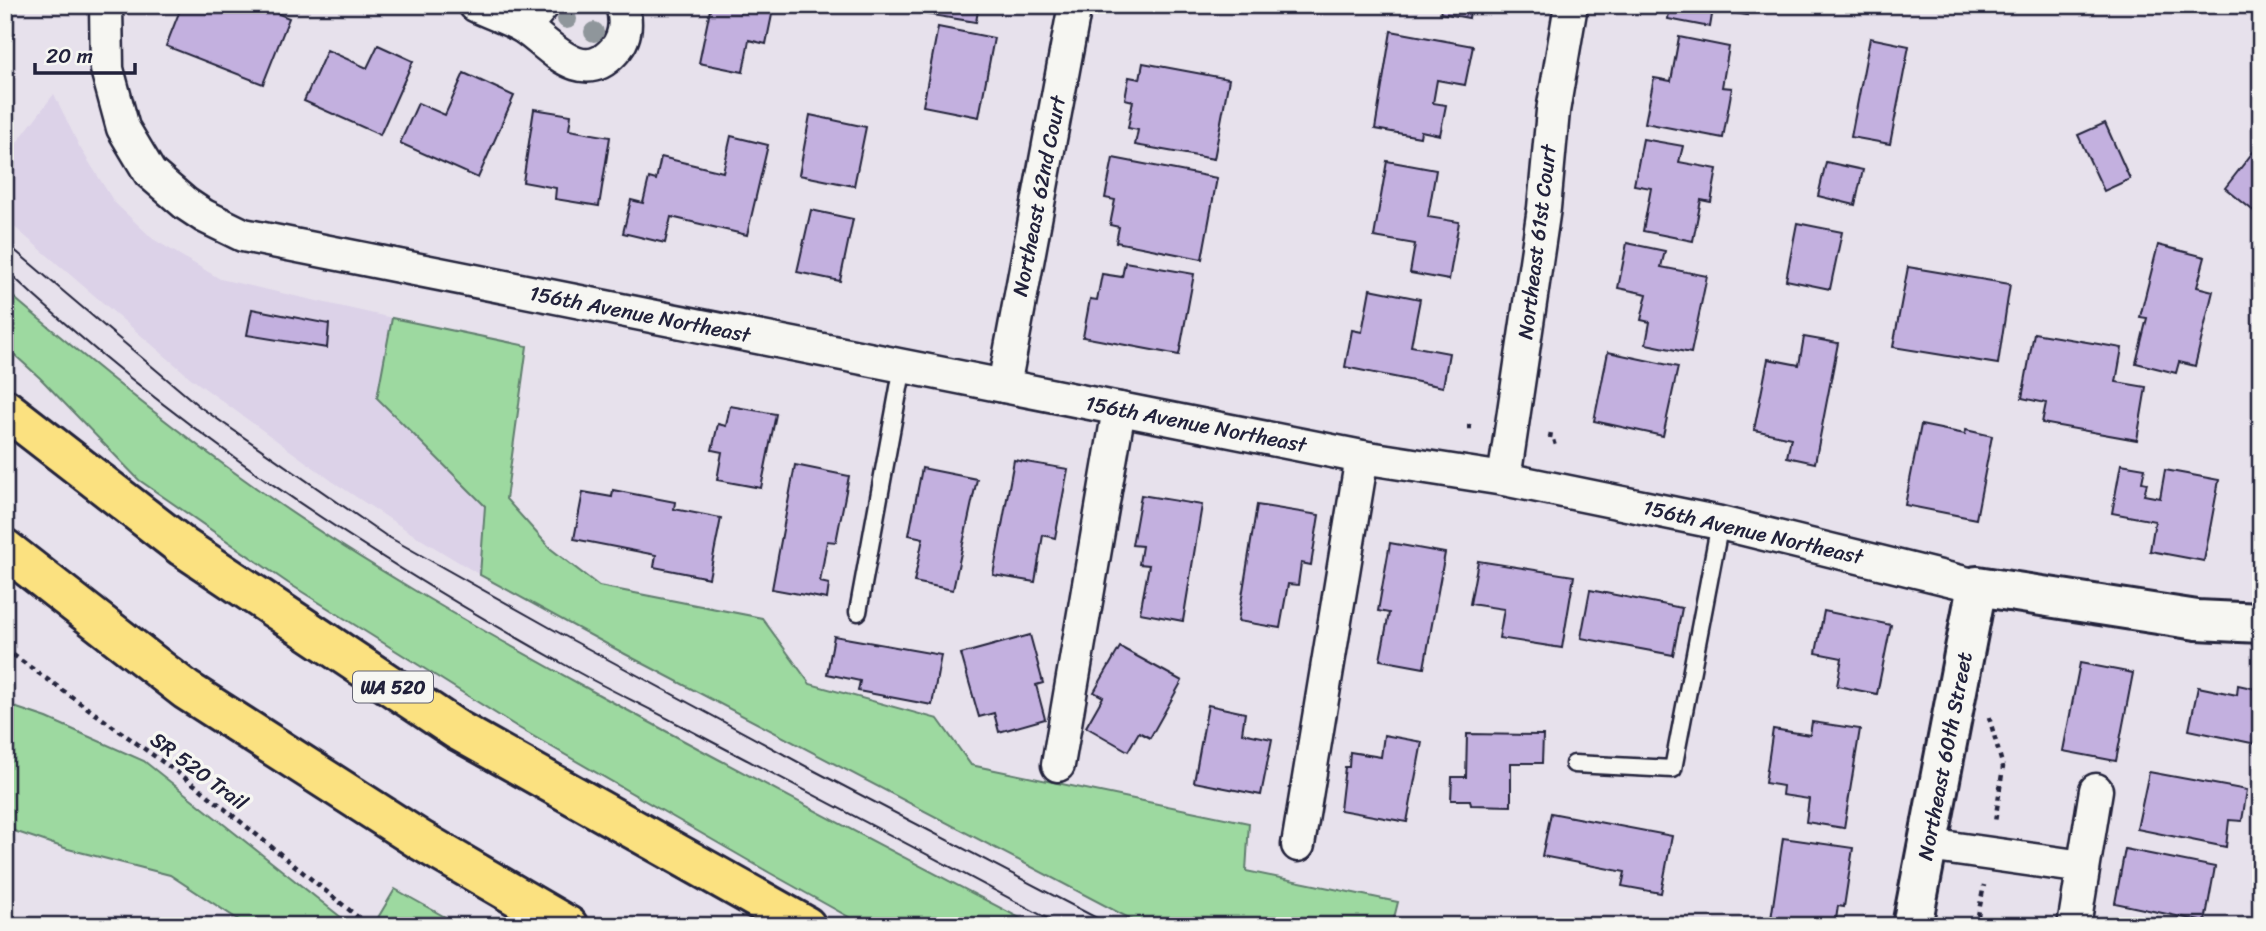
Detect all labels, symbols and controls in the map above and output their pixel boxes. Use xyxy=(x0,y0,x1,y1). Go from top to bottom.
scale bar xyxy=(35,32,135,76)
text: 20 m xyxy=(46,37,93,75)
street label: Northeast 62nd Court xyxy=(1001,91,1077,300)
street label: Northeast 61st Court xyxy=(1506,141,1568,342)
street label: 156th Avenue Northeast xyxy=(526,274,755,354)
street label: 156th Avenue Northeast xyxy=(1082,384,1311,464)
street label: 156th Avenue Northeast xyxy=(1639,488,1868,576)
street label: Northeast 60th Street xyxy=(1906,649,1984,863)
road number: WA 520 xyxy=(353,672,433,702)
street label: SR 520 Trail xyxy=(142,721,257,821)

